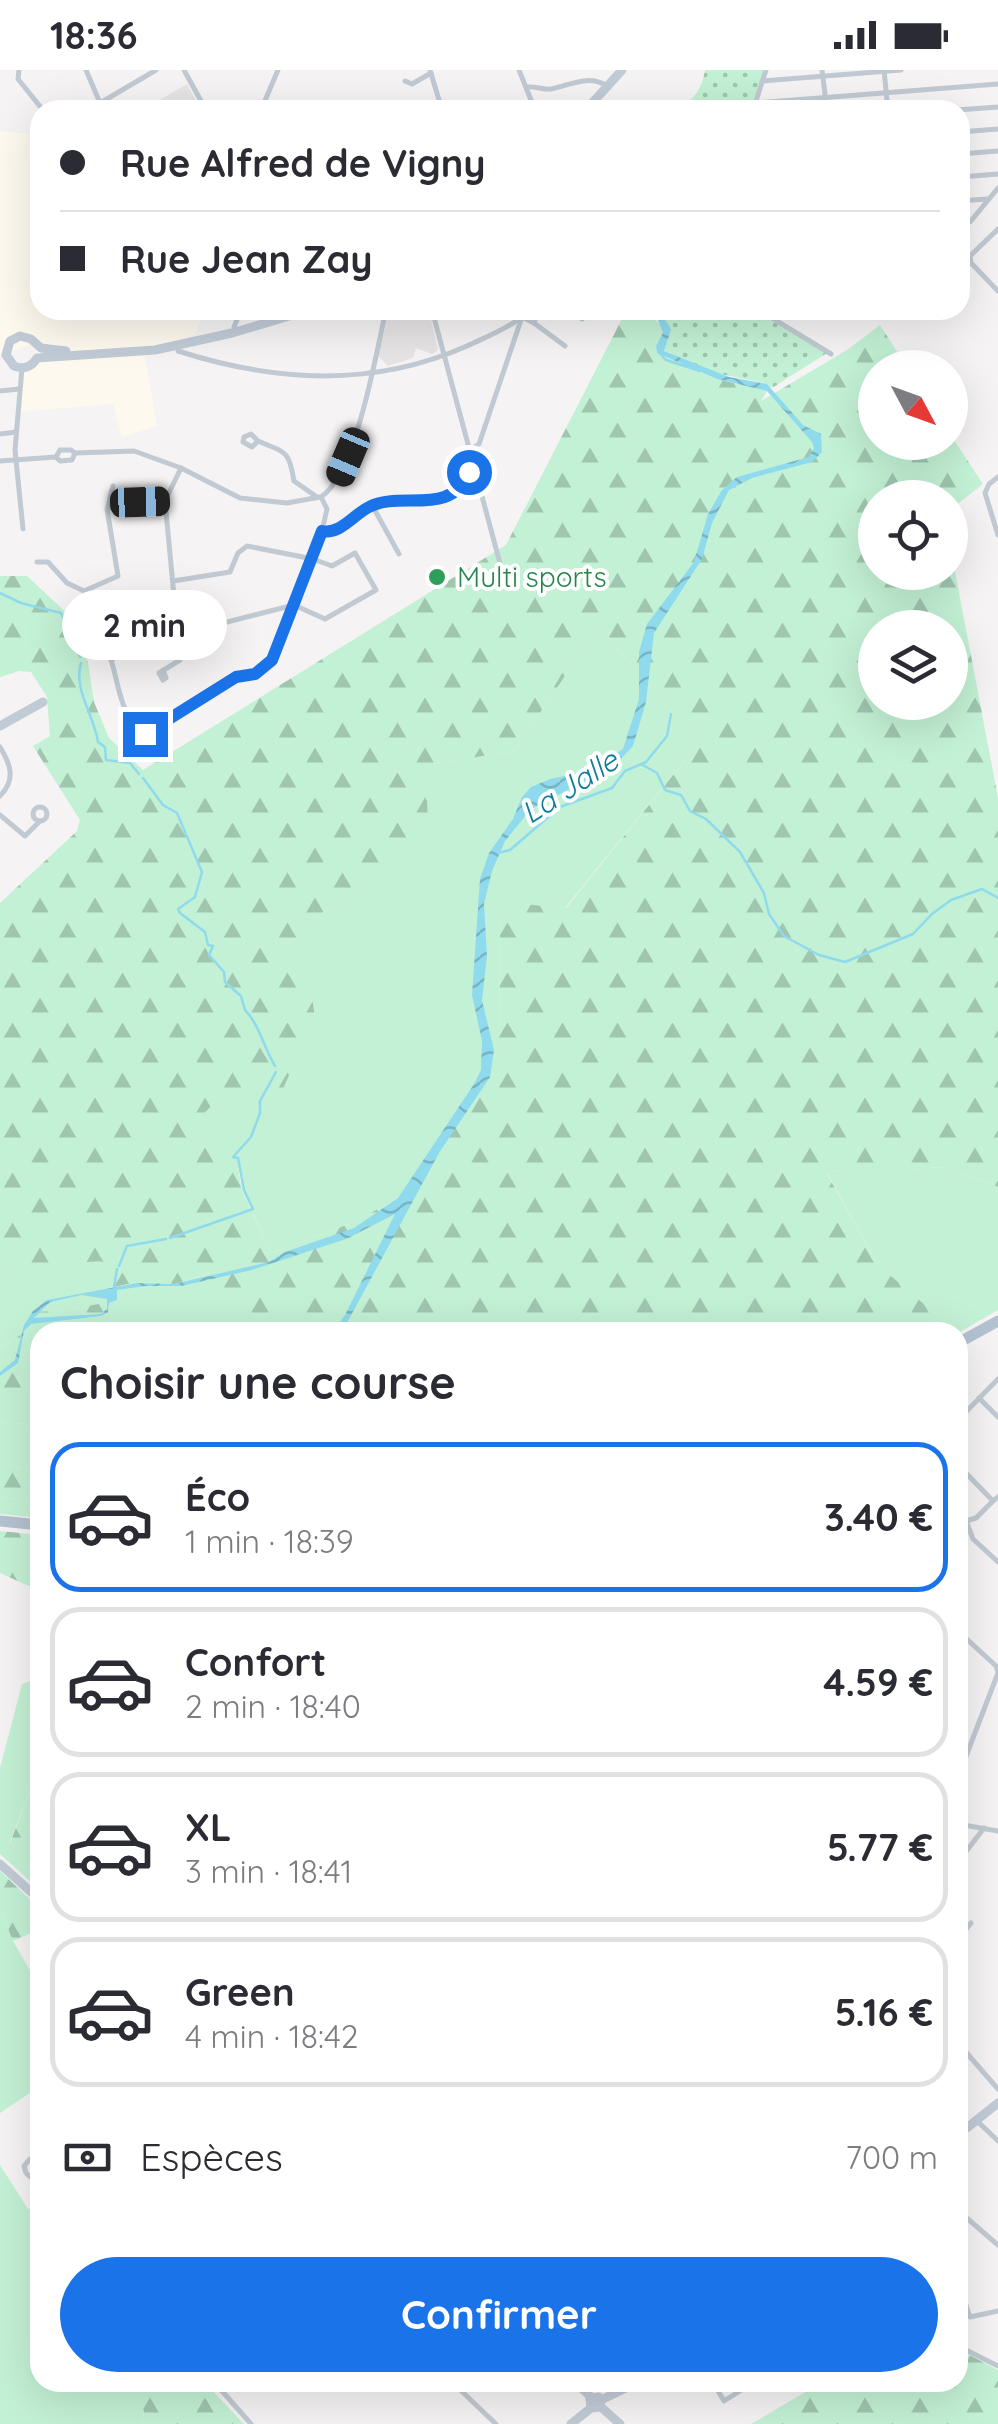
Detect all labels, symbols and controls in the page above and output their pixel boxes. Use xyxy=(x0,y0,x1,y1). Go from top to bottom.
text: 18:36 xyxy=(50,11,137,59)
text: Rue Alfred de Vigny xyxy=(120,139,486,187)
text: Rue Jean Zay xyxy=(120,235,373,283)
north arrow xyxy=(858,350,968,460)
map controls xyxy=(858,350,968,720)
car xyxy=(322,424,374,490)
route start xyxy=(447,450,492,495)
button: locate xyxy=(858,480,968,590)
car xyxy=(109,486,171,518)
place label: Multi sports xyxy=(457,559,607,594)
marker: Multi sports xyxy=(426,566,448,588)
callout: 2 min xyxy=(62,589,228,659)
text: 2 min xyxy=(103,605,186,645)
button: layers xyxy=(858,610,968,720)
route end xyxy=(123,712,168,757)
water label: La Jalle xyxy=(514,740,626,832)
text: Choisir une course xyxy=(60,1354,456,1410)
icon: car xyxy=(65,1472,155,1562)
text: Éco xyxy=(185,1473,250,1521)
text: 3.40 € xyxy=(824,1493,933,1541)
text: 1 min · 18:39 xyxy=(185,1521,354,1561)
icon: car xyxy=(65,1637,155,1727)
text: Confort xyxy=(185,1638,326,1686)
text: 4.59 € xyxy=(823,1658,933,1706)
text: 2 min · 18:40 xyxy=(185,1686,361,1726)
icon: car xyxy=(65,1802,155,1892)
text: XL xyxy=(185,1803,231,1851)
text: 5.77 € xyxy=(827,1823,933,1871)
text: 3 min · 18:41 xyxy=(185,1851,352,1891)
icon: car xyxy=(65,1967,155,2057)
text: Green xyxy=(185,1968,295,2016)
text: 5.16 € xyxy=(835,1988,933,2036)
text: 4 min · 18:42 xyxy=(185,2016,359,2056)
icon: cash xyxy=(60,2130,115,2185)
text: Espèces xyxy=(140,2133,283,2181)
text: 700 m xyxy=(846,2137,938,2177)
button: Confirmer xyxy=(60,2257,938,2372)

